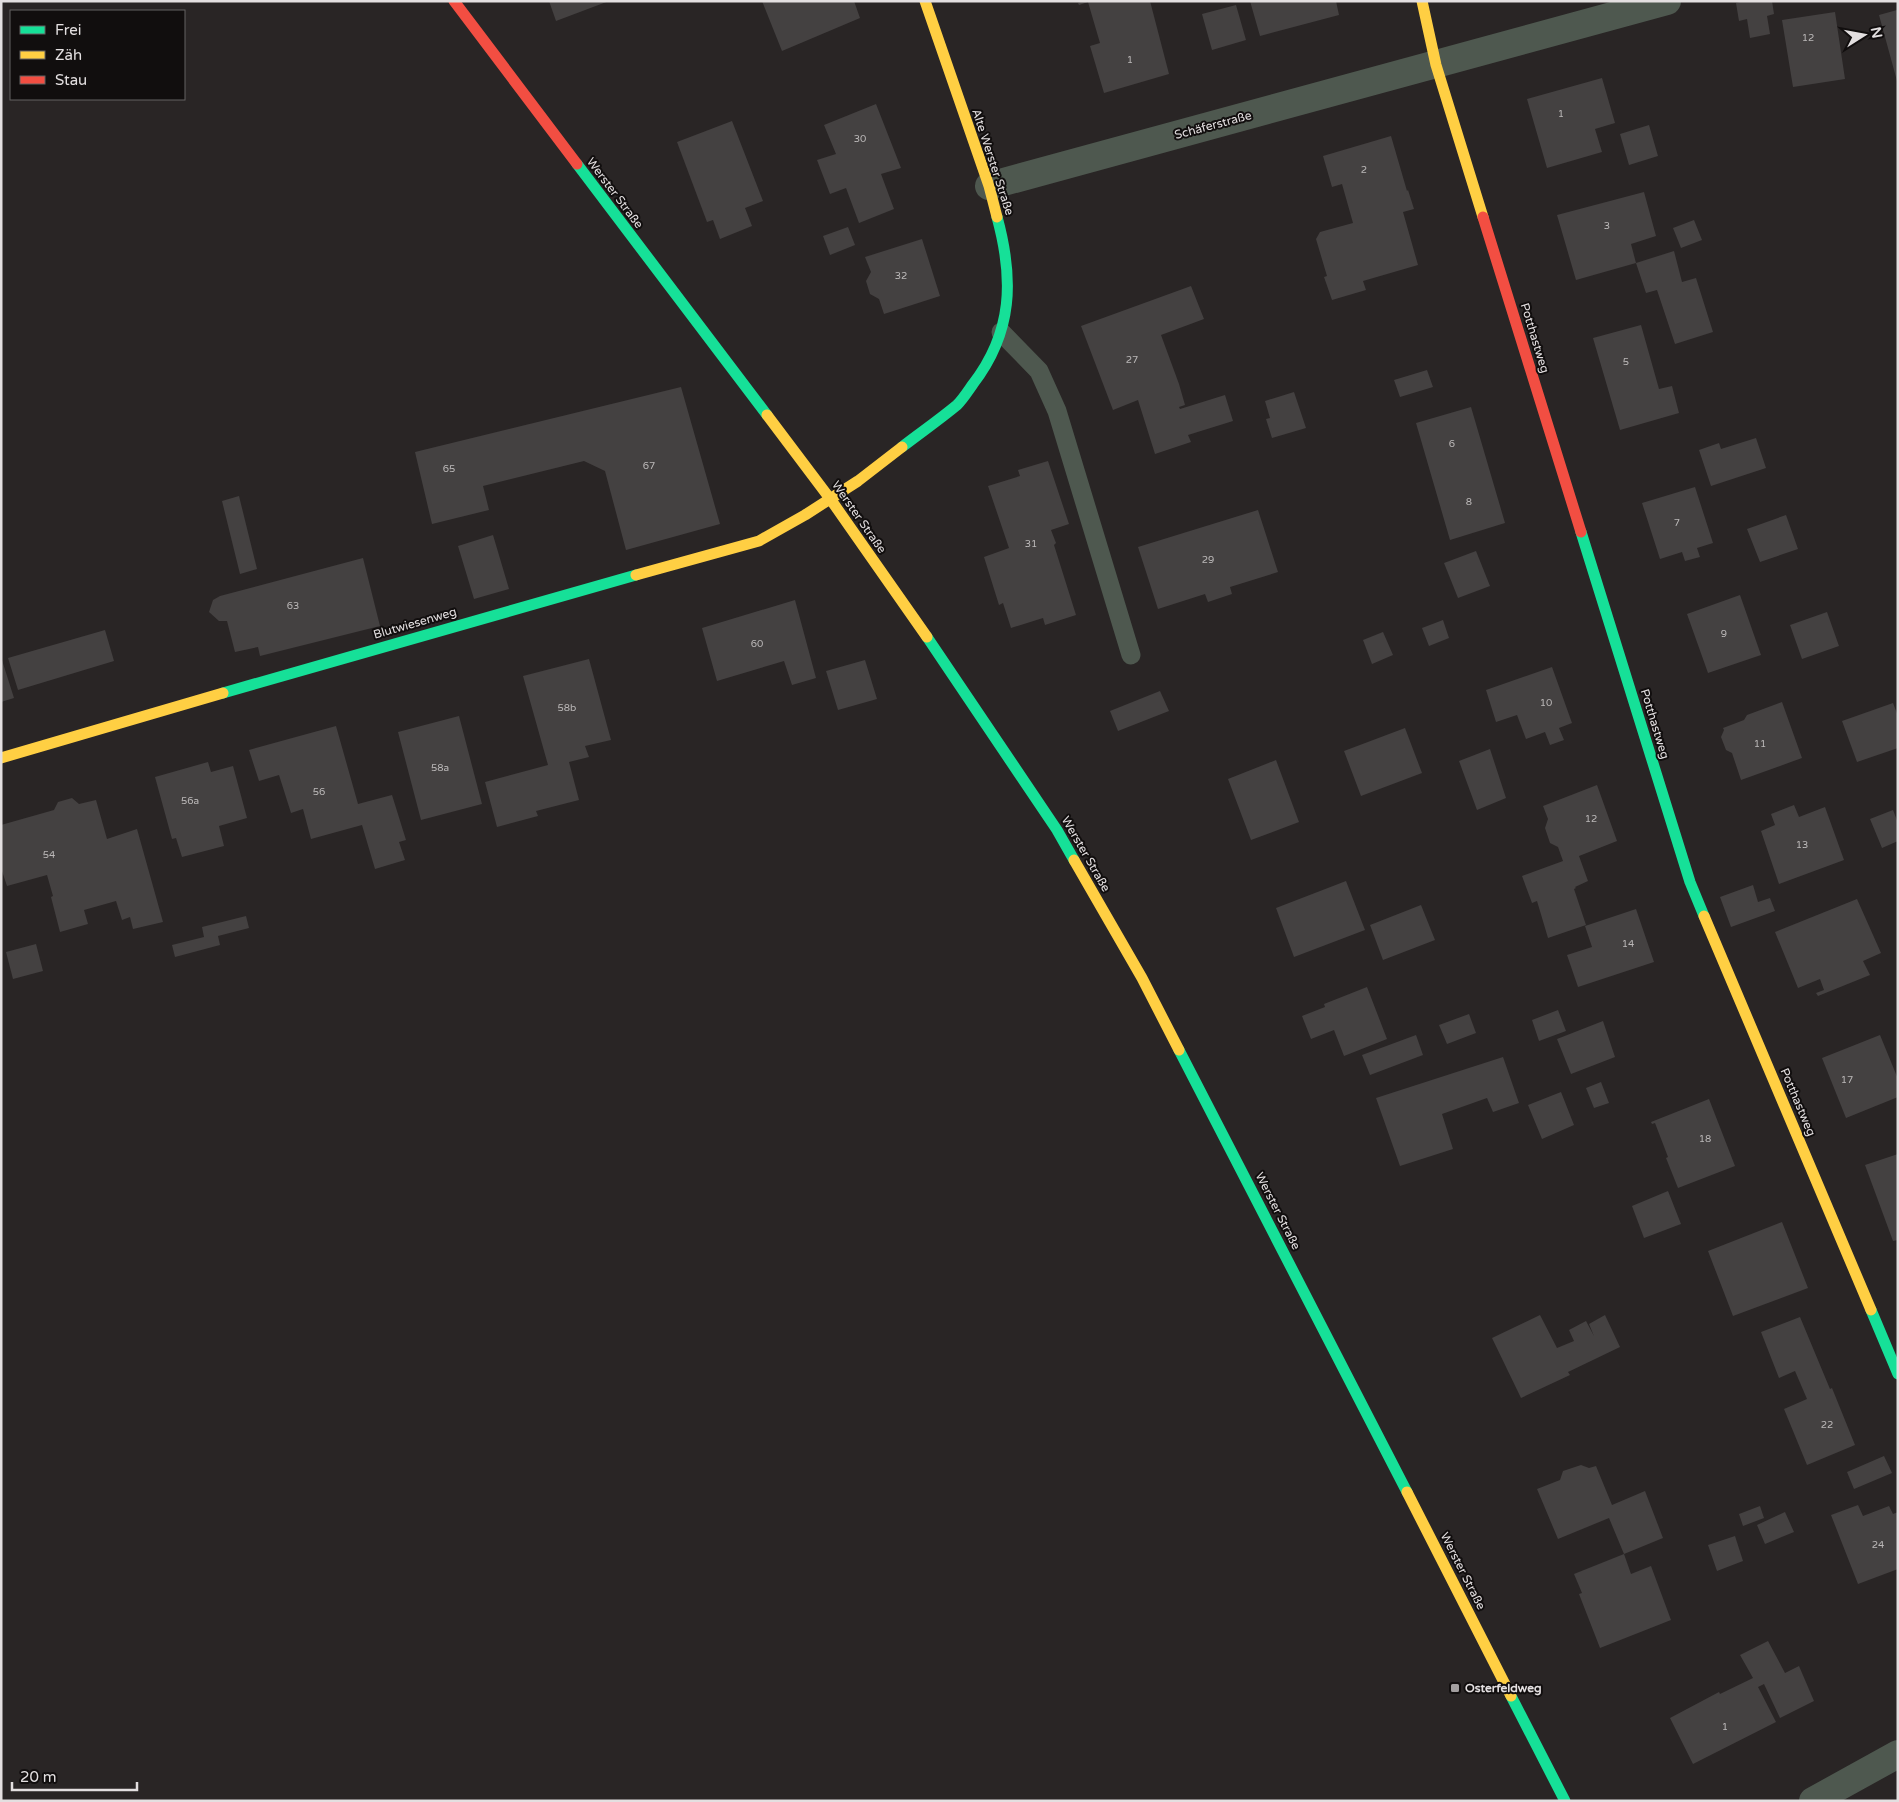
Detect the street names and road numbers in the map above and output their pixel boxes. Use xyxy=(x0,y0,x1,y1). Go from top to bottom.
street label: Alte Werster Straße xyxy=(969,107,1017,217)
street label: Schäferstraße xyxy=(1173,108,1253,142)
street label: Werster Straße xyxy=(584,155,646,231)
street label: Potthastweg xyxy=(1518,301,1552,375)
street label: Werster Straße xyxy=(829,478,889,556)
street label: Blutwiesenweg xyxy=(372,604,458,642)
street label: Potthastweg xyxy=(1638,687,1672,761)
street label: Werster Straße xyxy=(1059,814,1113,894)
street label: Potthastweg xyxy=(1777,1066,1819,1138)
street label: Werster Straße xyxy=(1253,1170,1304,1252)
street label: Werster Straße xyxy=(1438,1530,1489,1612)

